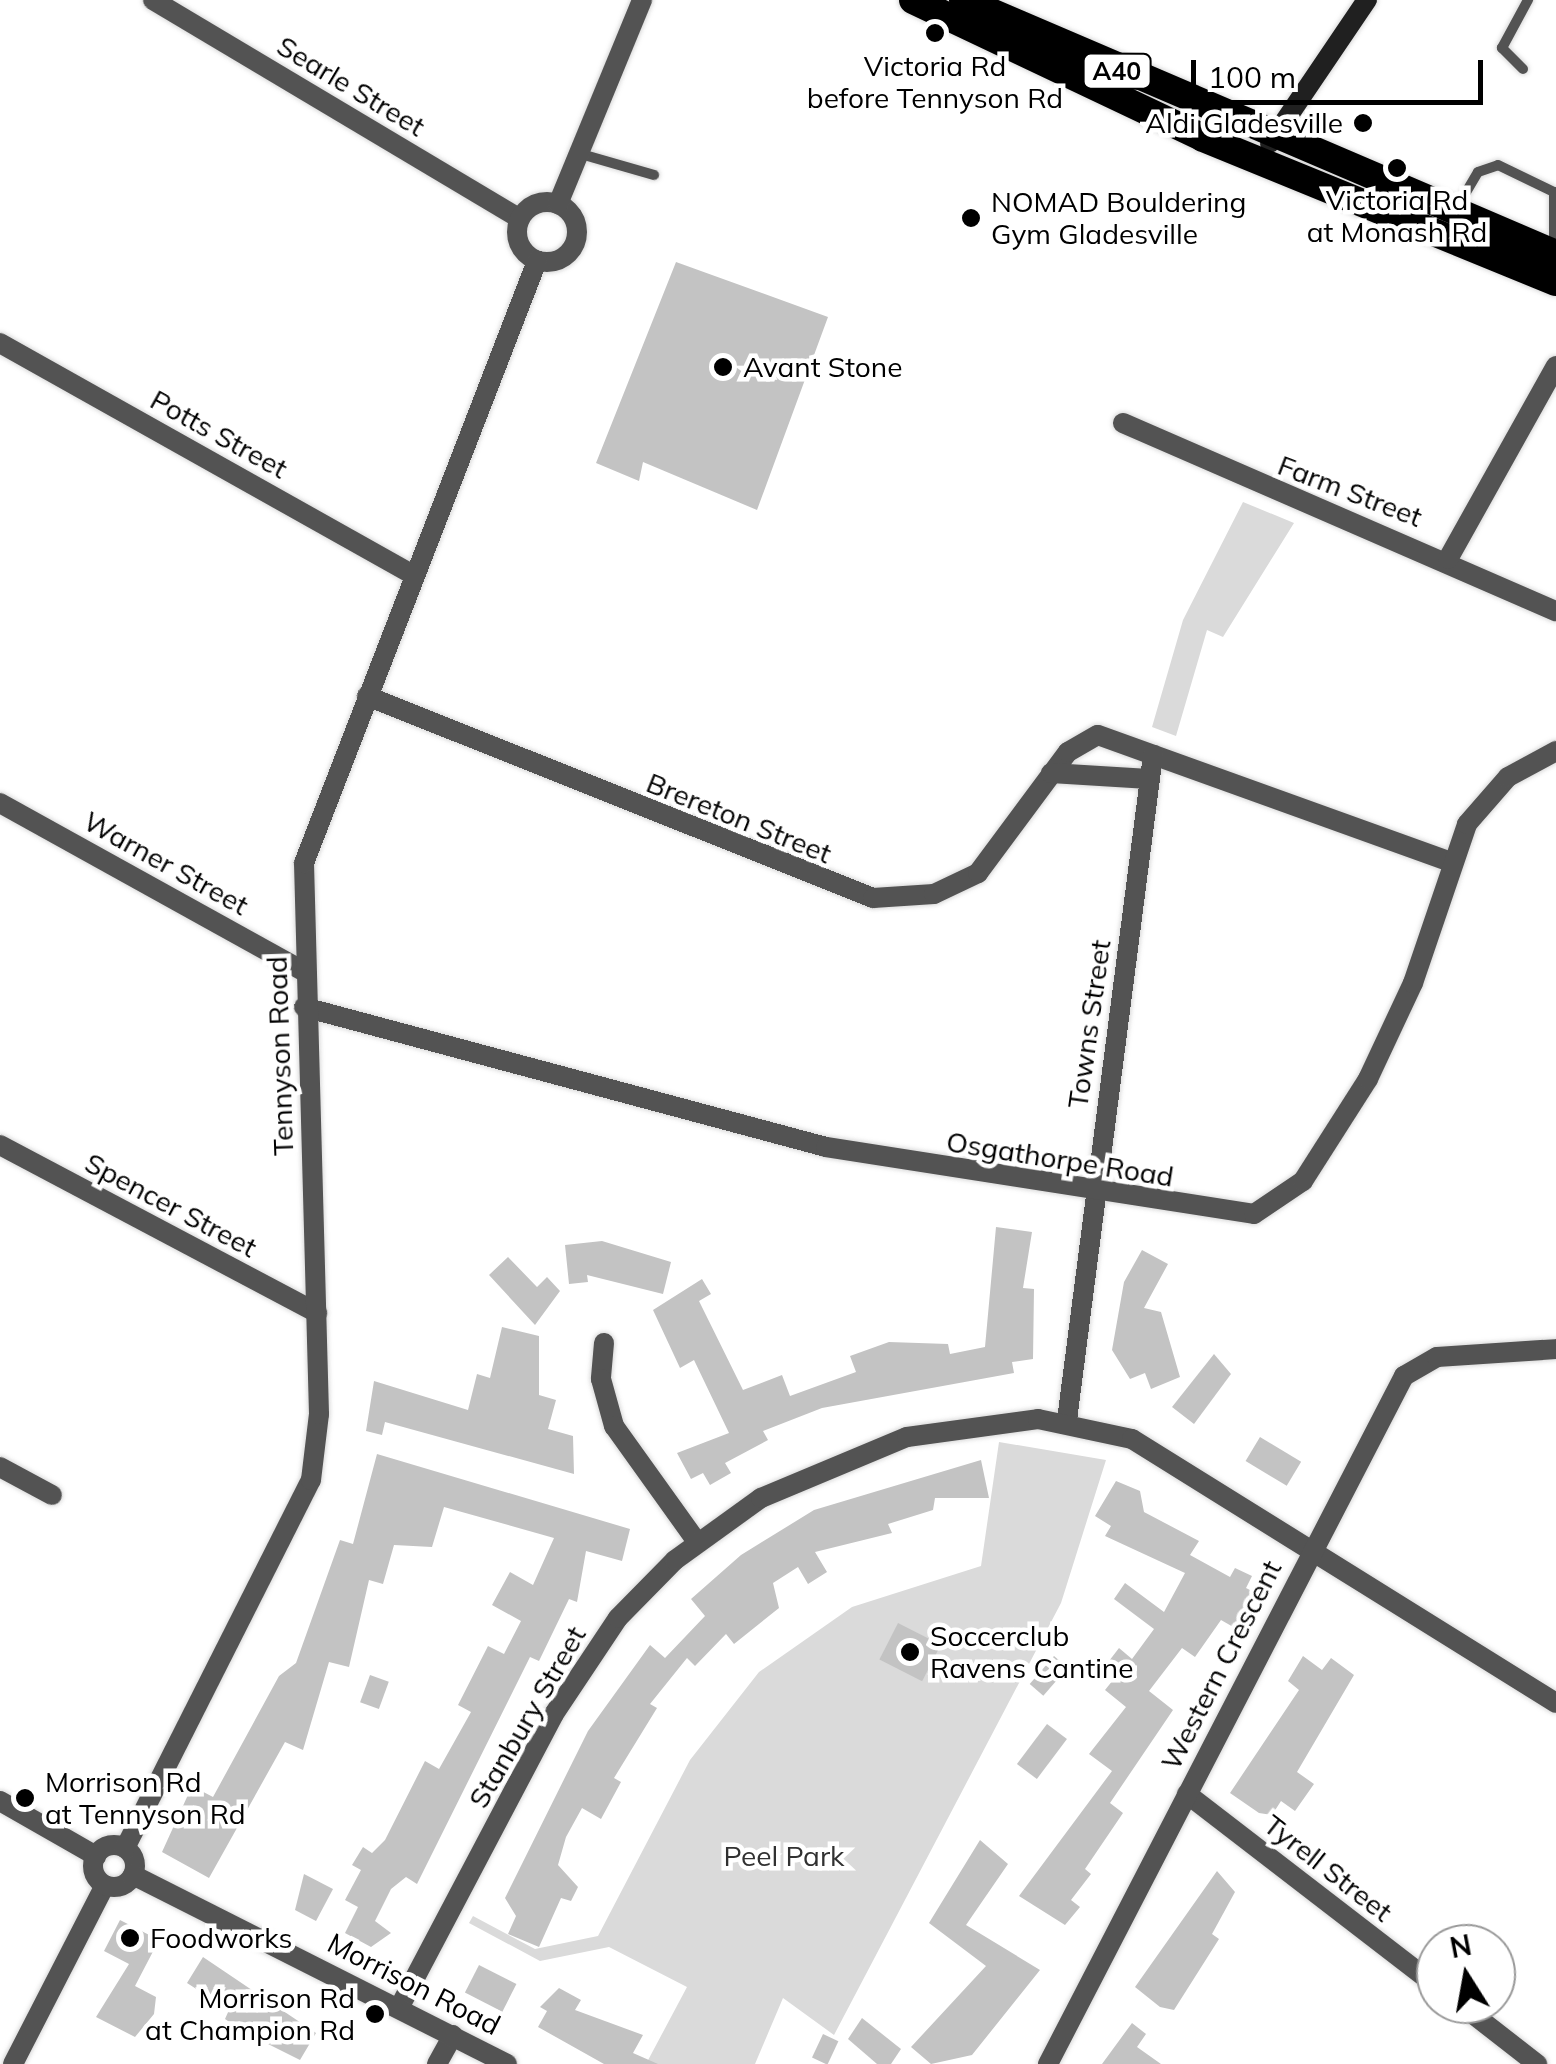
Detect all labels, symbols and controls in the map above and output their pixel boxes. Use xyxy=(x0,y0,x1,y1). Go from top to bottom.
marker: Victoria Rd before Tennyson Rd xyxy=(924,22,946,44)
street label: Searle Street xyxy=(271,29,431,143)
scale bar xyxy=(1196,40,1488,102)
place label: Victoria Rd before Tennyson Rd xyxy=(807,49,1063,115)
road number: A40 xyxy=(1082,51,1152,91)
text: 100 m xyxy=(1208,58,1296,96)
place label: Aldi Gladesville xyxy=(1145,106,1343,140)
marker: Aldi Gladesville xyxy=(1352,112,1374,134)
marker: Victoria Rd at Monash Rd xyxy=(1386,157,1408,179)
place label: Victoria Rd at Monash Rd xyxy=(1307,183,1487,249)
place label: NOMAD Bouldering Gym Gladesville xyxy=(991,185,1246,251)
marker: NOMAD Bouldering Gym Gladesville xyxy=(960,207,982,229)
place label: Avant Stone xyxy=(743,350,902,384)
marker: Avant Stone xyxy=(712,356,734,378)
street label: Potts Street xyxy=(145,383,293,485)
street label: Farm Street xyxy=(1273,448,1427,534)
street label: Brereton Street xyxy=(642,766,836,870)
street label: Warner Street xyxy=(78,804,254,922)
street label: Towns Street xyxy=(1061,938,1117,1110)
street label: Tennyson Road xyxy=(260,956,300,1156)
street label: Osgathorpe Road xyxy=(944,1124,1176,1194)
street label: Spencer Street xyxy=(79,1146,263,1264)
street label: Western Crescent xyxy=(1154,1555,1288,1775)
place label: Soccerclub Ravens Cantine xyxy=(930,1619,1133,1685)
street label: Stanbury Street xyxy=(461,1620,593,1814)
marker: Soccerclub Ravens Cantine xyxy=(899,1641,921,1663)
place label: Morrison Rd at Tennyson Rd xyxy=(45,1765,246,1831)
marker: Morrison Rd at Tennyson Rd xyxy=(14,1787,36,1809)
street label: Tyrell Street xyxy=(1257,1808,1399,1928)
park label: Peel Park xyxy=(724,1839,844,1873)
place label: Foodworks xyxy=(150,1921,292,1955)
north arrow xyxy=(1416,1924,1516,2024)
street label: Morrison Road xyxy=(322,1926,506,2042)
marker: Foodworks xyxy=(119,1927,141,1949)
text: N xyxy=(1447,1927,1474,1965)
place label: Morrison Rd at Champion Rd xyxy=(145,1981,355,2047)
marker: Morrison Rd at Champion Rd xyxy=(364,2003,386,2025)

